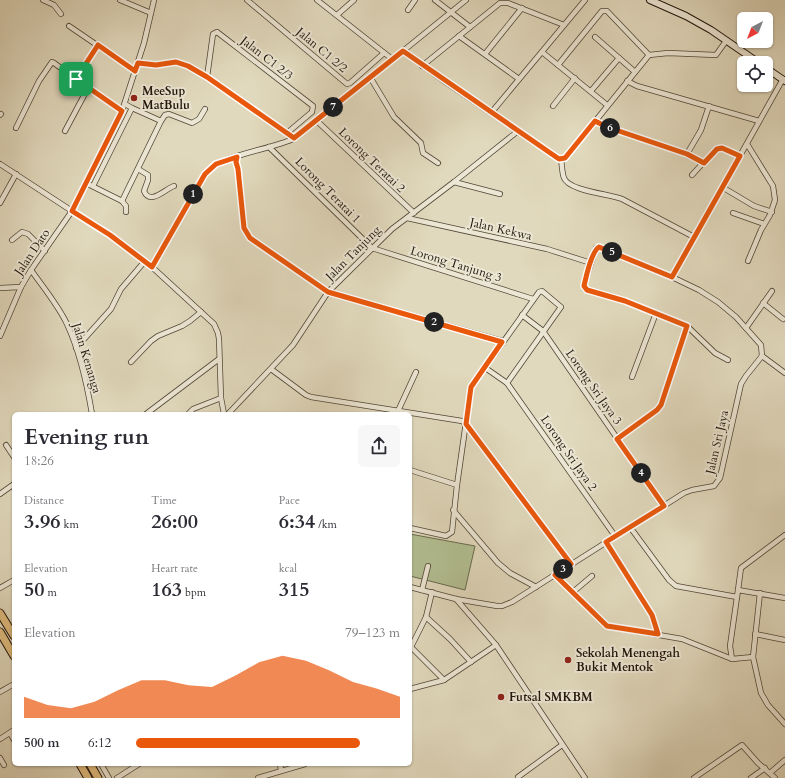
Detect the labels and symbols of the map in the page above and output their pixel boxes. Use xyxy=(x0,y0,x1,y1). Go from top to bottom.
north arrow xyxy=(737,12,773,48)
street label: Jalan C1 2/2 xyxy=(291,23,351,76)
street label: Jalan C1 2/3 xyxy=(236,31,296,83)
pin xyxy=(59,62,93,96)
place label: MeeSup MatBulu xyxy=(142,83,190,113)
marker: MeeSup MatBulu xyxy=(129,93,139,103)
pin: 7 xyxy=(323,97,343,117)
pin: 6 xyxy=(600,118,620,138)
street label: Lorong Teratai 2 xyxy=(335,124,409,196)
street label: Lorong Teratai 1 xyxy=(292,154,364,226)
pin: 1 xyxy=(183,184,203,204)
street label: Jalan Kekwa xyxy=(466,214,534,244)
street label: Jalan Tanjung xyxy=(321,222,384,285)
street label: Jalan Dato xyxy=(10,225,54,280)
street label: Lorong Tanjung 3 xyxy=(408,242,504,286)
pin: 5 xyxy=(602,242,622,262)
pin: 2 xyxy=(424,312,444,332)
street label: Jalan Kenanga xyxy=(68,319,106,396)
street label: Lorong Sri Jaya 3 xyxy=(562,346,626,428)
street label: Jalan Sri Jaya xyxy=(701,408,732,478)
street label: Lorong Sri Jaya 2 xyxy=(537,412,601,494)
pin: 4 xyxy=(631,463,651,483)
pin: 3 xyxy=(553,559,573,579)
place label: Sekolah Menengah Bukit Mentok xyxy=(576,645,680,675)
marker: Sekolah Menengah Bukit Mentok xyxy=(563,655,573,665)
place label: Futsal SMKBM xyxy=(509,689,593,705)
marker: Futsal SMKBM xyxy=(496,692,506,702)

